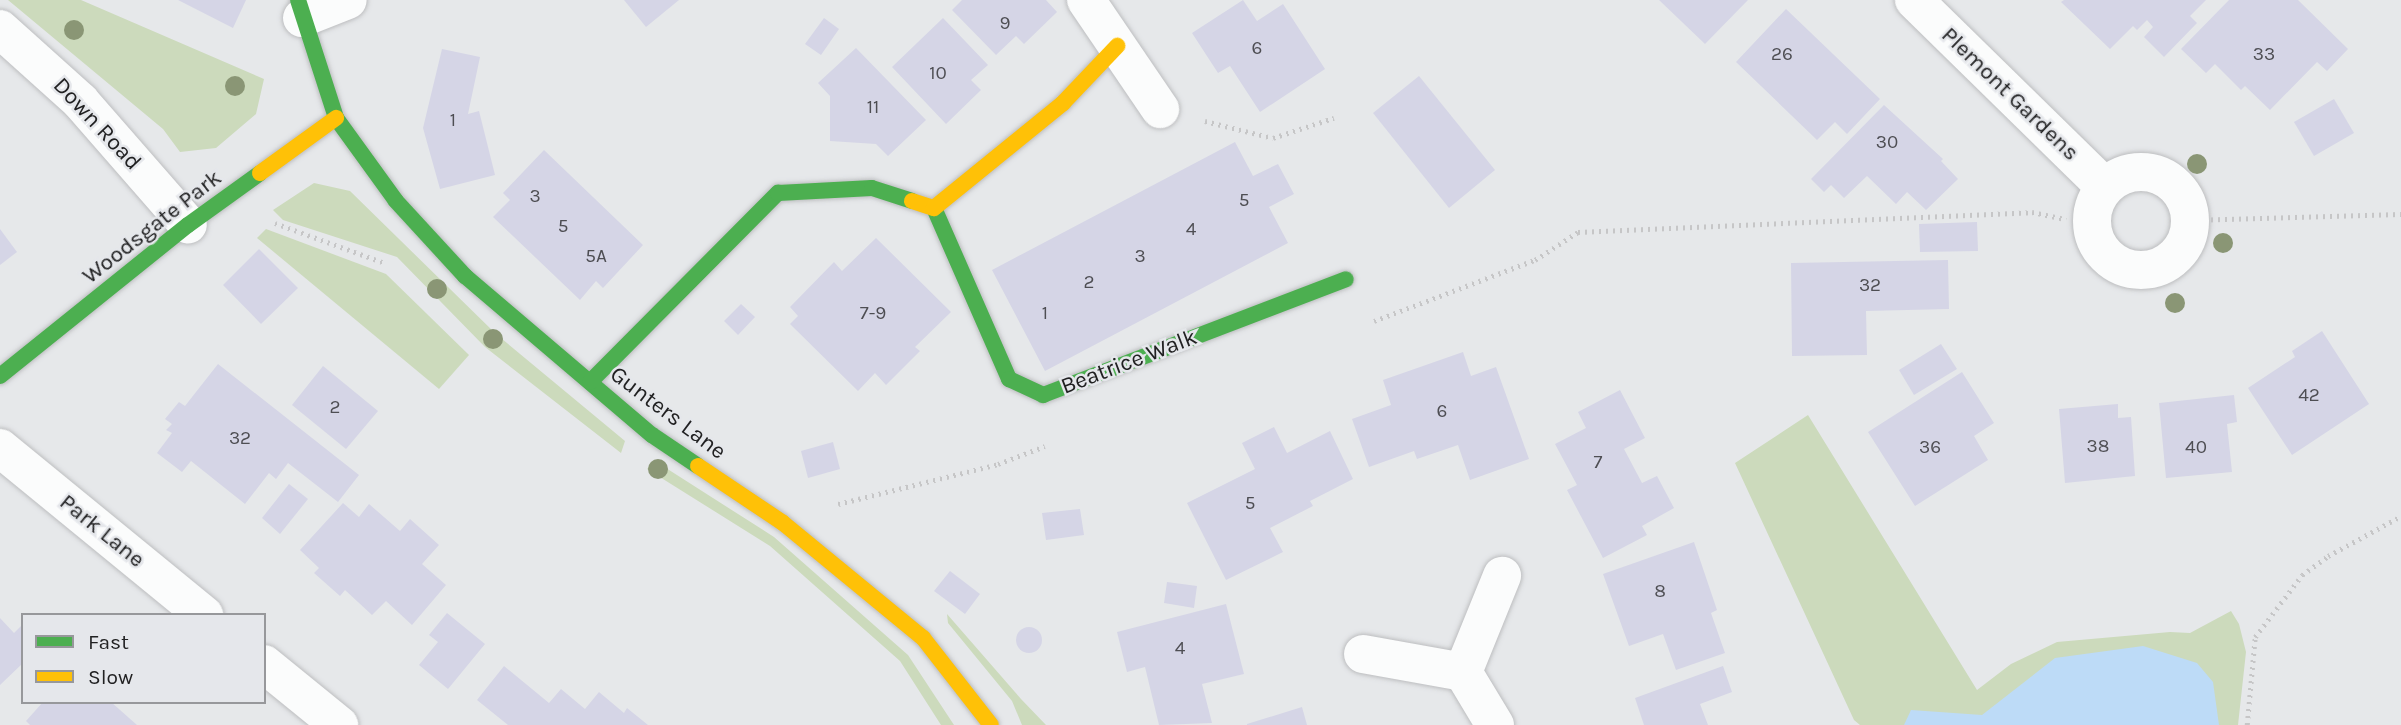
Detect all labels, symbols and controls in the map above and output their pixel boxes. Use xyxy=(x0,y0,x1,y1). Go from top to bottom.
house number: 9 xyxy=(999,13,1011,35)
street label: Plemont Gardens xyxy=(1936,21,2084,167)
house number: 6 xyxy=(1252,38,1262,60)
house number: 26 xyxy=(1771,44,1793,66)
house number: 33 xyxy=(2253,44,2275,66)
house number: 10 xyxy=(929,63,947,85)
street label: Down Road xyxy=(47,72,147,176)
house number: 11 xyxy=(867,97,879,119)
house number: 1 xyxy=(450,110,456,132)
house number: 30 xyxy=(1876,132,1898,154)
street label: Woodsgate Park xyxy=(77,164,227,290)
house number: 3 xyxy=(529,186,541,208)
house number: 5 xyxy=(1239,190,1249,212)
house number: 5 xyxy=(558,216,568,238)
house number: 4 xyxy=(1186,219,1196,241)
house number: 5A xyxy=(585,246,607,268)
house number: 3 xyxy=(1134,246,1146,268)
house number: 2 xyxy=(1083,272,1095,294)
house number: 32 xyxy=(1859,275,1881,297)
house number: 7-9 xyxy=(860,303,886,325)
house number: 1 xyxy=(1042,303,1048,325)
street label: Beatrice Walk xyxy=(1057,323,1201,401)
street label: Gunters Lane xyxy=(605,360,731,466)
house number: 42 xyxy=(2298,385,2320,407)
house number: 2 xyxy=(329,397,341,419)
house number: 6 xyxy=(1437,401,1447,423)
house number: 32 xyxy=(229,428,251,450)
house number: 38 xyxy=(2087,436,2109,458)
house number: 36 xyxy=(1919,437,1941,459)
house number: 40 xyxy=(2185,437,2207,459)
house number: 7 xyxy=(1594,452,1602,474)
street label: Park Lane xyxy=(54,488,150,574)
house number: 5 xyxy=(1245,493,1255,515)
house number: 8 xyxy=(1654,581,1666,603)
legend xyxy=(21,613,266,704)
text: Fast xyxy=(88,630,129,654)
house number: 4 xyxy=(1175,638,1185,660)
text: Slow xyxy=(88,665,133,689)

